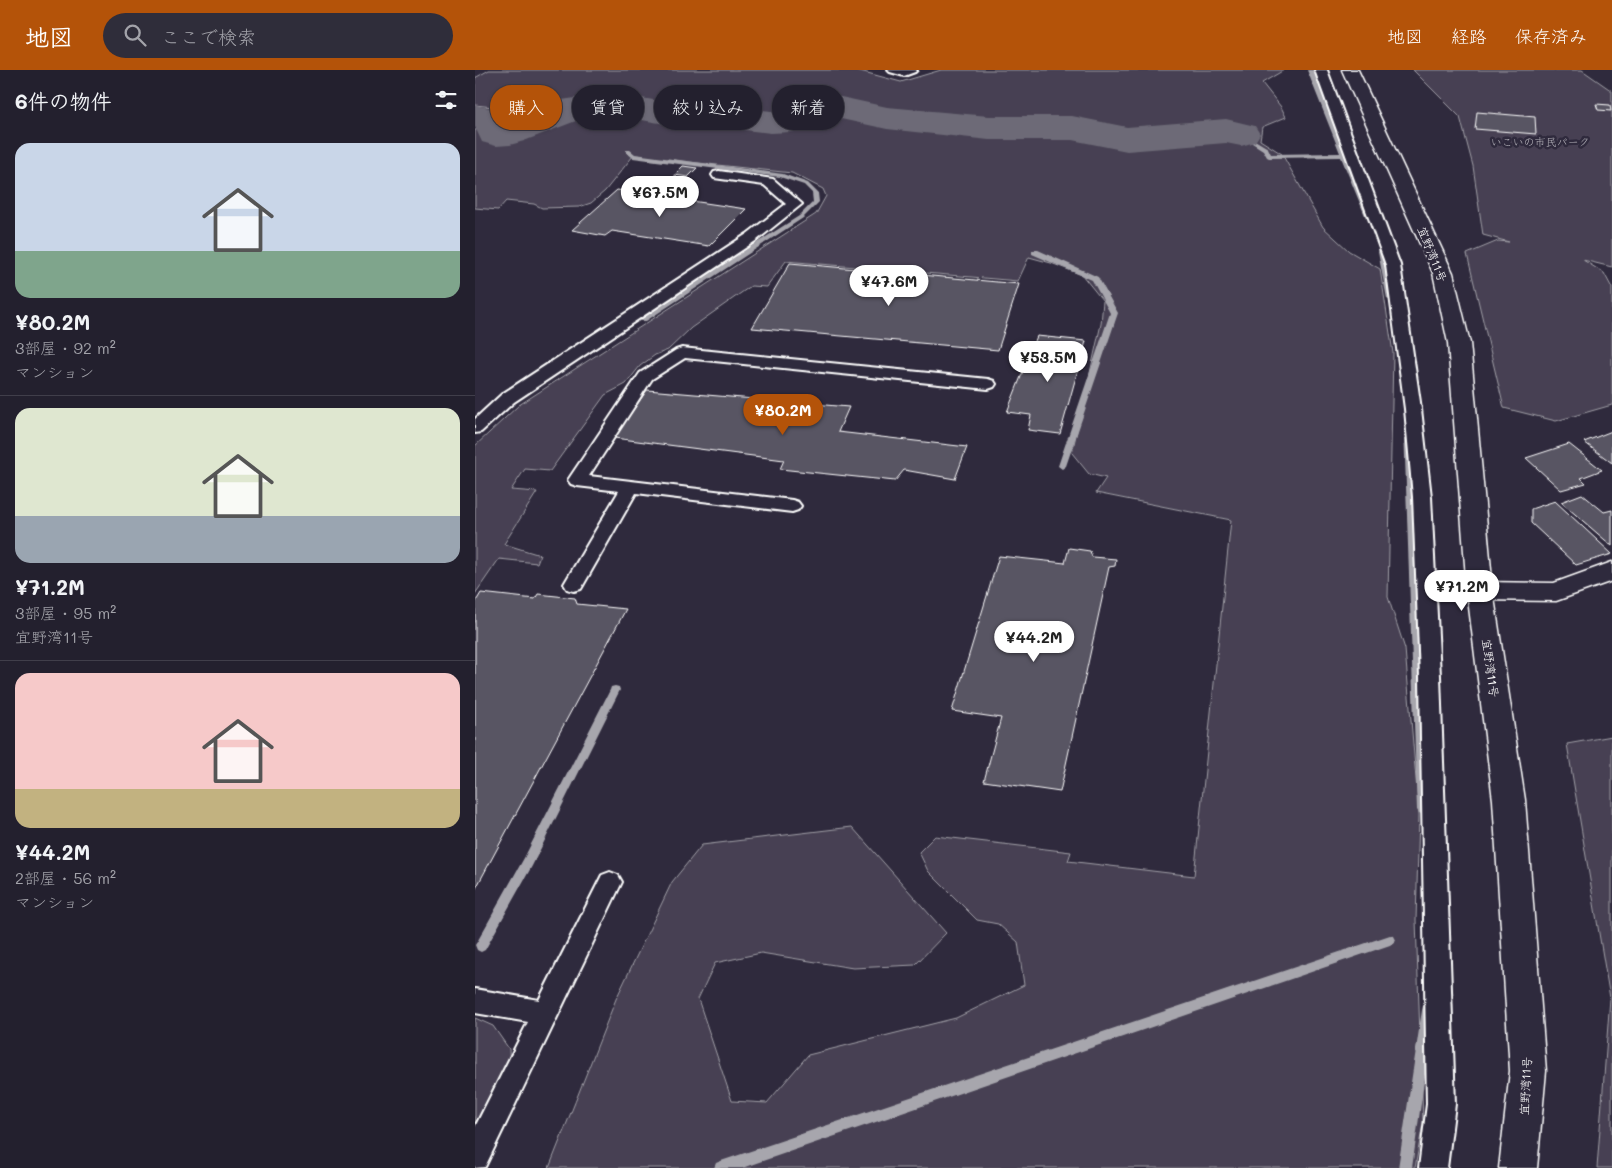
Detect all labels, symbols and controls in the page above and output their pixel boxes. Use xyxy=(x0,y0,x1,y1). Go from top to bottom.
search box xyxy=(103,13,453,58)
text: 地図 xyxy=(25,21,73,52)
icon: search xyxy=(121,21,149,49)
text: ここで検索 xyxy=(161,24,256,49)
text: 地図 xyxy=(1387,24,1423,48)
text: 経路 xyxy=(1451,24,1487,48)
text: 保存済み xyxy=(1515,24,1587,48)
chip: 購入 xyxy=(490,85,562,130)
chip: 賃貸 xyxy=(572,85,644,130)
chip: 絞り込み xyxy=(654,85,762,130)
chip: 新着 xyxy=(772,85,844,130)
icon: filters xyxy=(432,86,460,114)
text: 6件の物件 xyxy=(15,87,112,114)
park label: いこいの市民パーク xyxy=(1491,134,1590,149)
icon: home xyxy=(193,175,283,265)
pin: ¥67.5M xyxy=(619,176,701,218)
text: ¥67.5M xyxy=(632,181,688,202)
street label: 宜野湾11号 xyxy=(1415,224,1451,284)
pin: ¥47.6M xyxy=(848,264,930,307)
text: ¥47.6M xyxy=(860,270,918,291)
text: ¥80.2M xyxy=(15,308,90,335)
text: 3部屋 · 92 m² xyxy=(15,337,116,358)
pin: ¥53.5M xyxy=(1007,340,1089,383)
text: ¥53.5M xyxy=(1020,346,1076,367)
text: マンション xyxy=(15,361,94,382)
pin: ¥80.2M xyxy=(742,394,824,436)
text: ¥80.2M xyxy=(754,399,812,420)
icon: home xyxy=(193,441,283,531)
pin: ¥71.2M xyxy=(1421,570,1503,612)
text: ¥71.2M xyxy=(15,573,85,600)
text: ¥71.2M xyxy=(1435,575,1489,596)
text: 3部屋 · 95 m² xyxy=(15,602,116,623)
pin: ¥44.2M xyxy=(993,620,1075,663)
text: 宜野湾11号 xyxy=(15,626,93,647)
text: ¥44.2M xyxy=(1005,626,1063,647)
street label: 宜野湾11号 xyxy=(1479,638,1503,698)
icon: home xyxy=(193,706,283,796)
text: ¥44.2M xyxy=(15,838,91,865)
text: 2部屋 · 56 m² xyxy=(15,867,116,888)
text: マンション xyxy=(15,891,94,912)
street label: 宜野湾11号 xyxy=(1515,1056,1535,1116)

